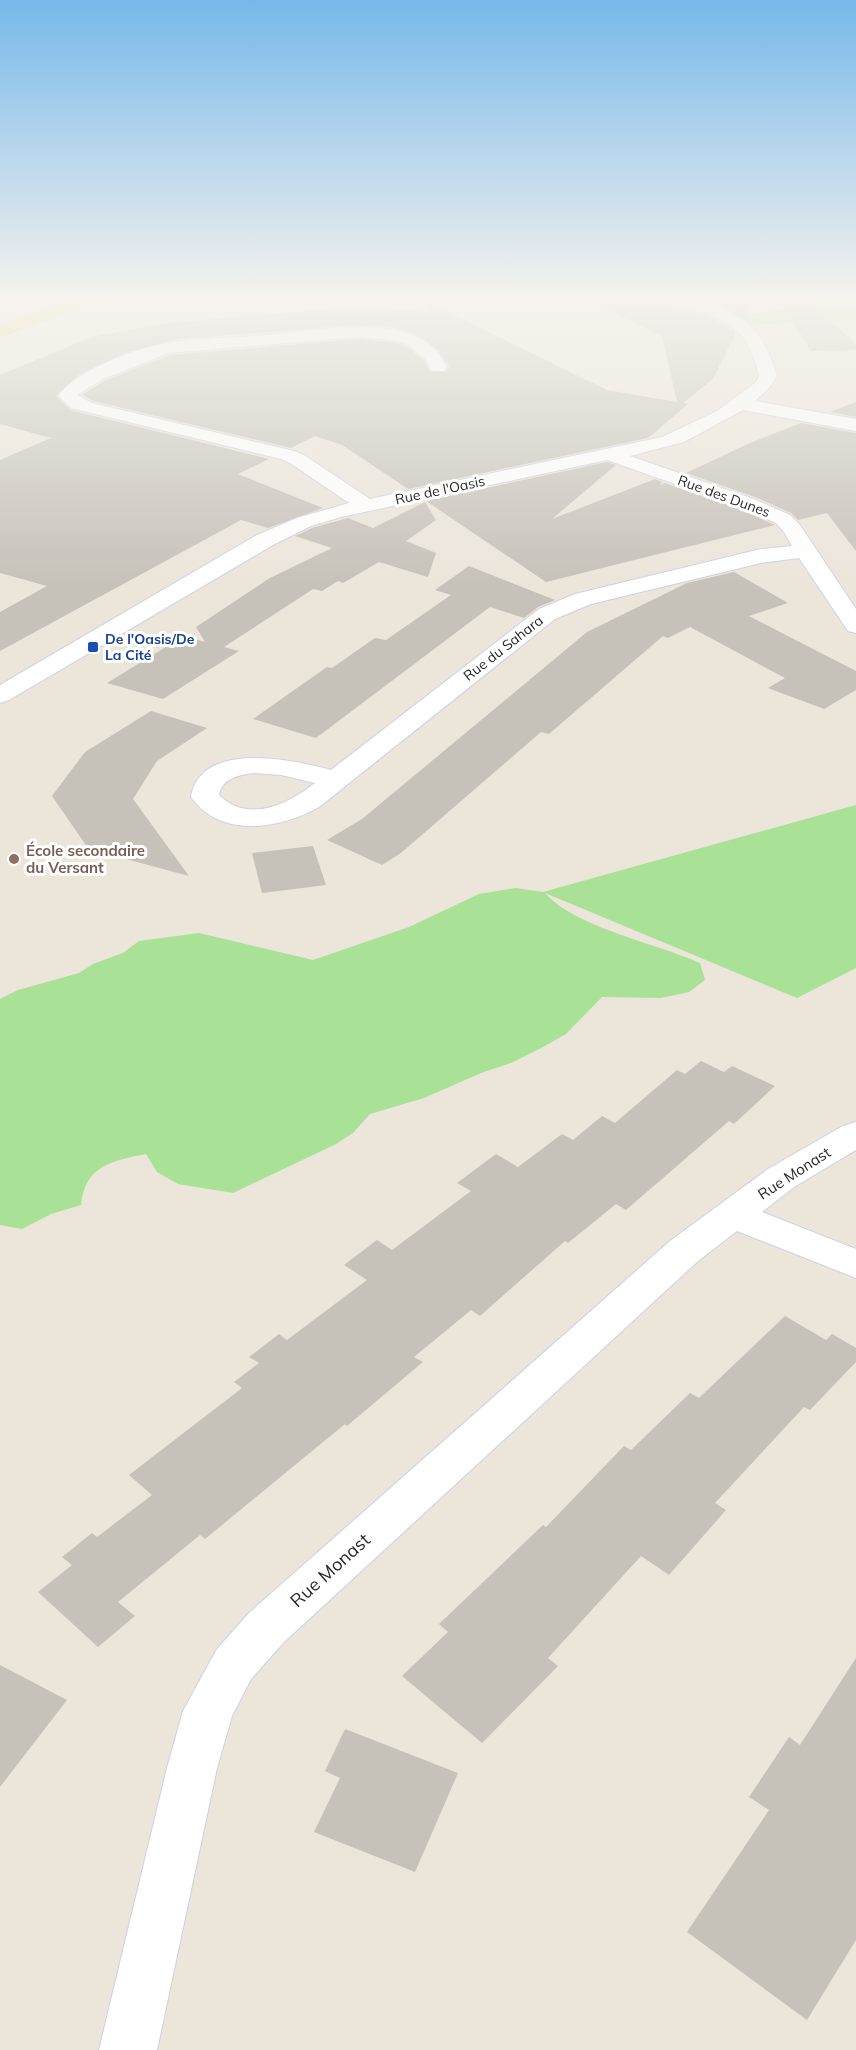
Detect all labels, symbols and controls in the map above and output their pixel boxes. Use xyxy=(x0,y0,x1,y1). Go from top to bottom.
street label: Rue des Dunes xyxy=(675,471,773,521)
street label: Rue de l'Oasis xyxy=(393,472,487,508)
street label: Rue du Sahara xyxy=(460,611,546,685)
place label: De l'Oasis/De La Cité xyxy=(105,630,195,664)
marker: De l'Oasis/De La Cité xyxy=(86,640,100,654)
place label: École secondaire du Versant xyxy=(26,841,145,877)
marker: École secondaire du Versant xyxy=(7,852,21,866)
street label: Rue Monast xyxy=(754,1142,834,1204)
street label: Rue Monast xyxy=(285,1528,375,1612)

